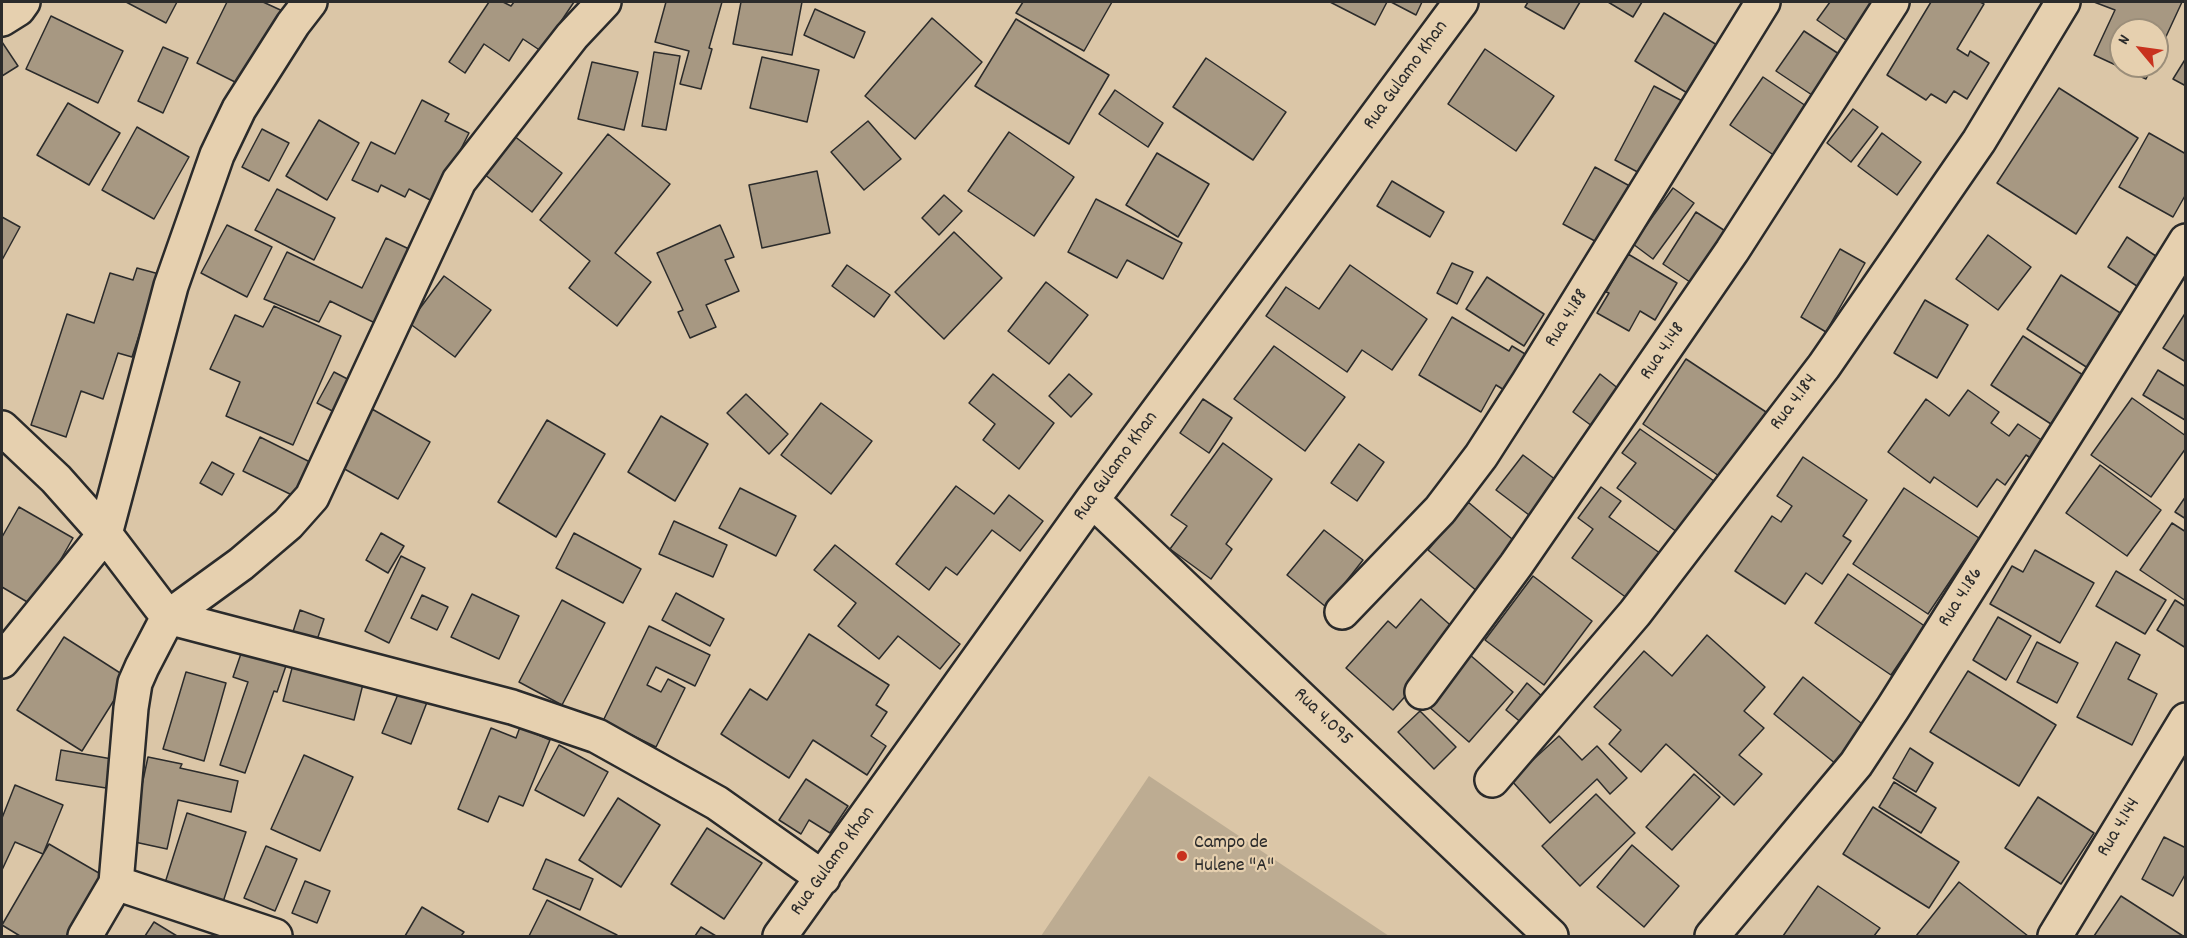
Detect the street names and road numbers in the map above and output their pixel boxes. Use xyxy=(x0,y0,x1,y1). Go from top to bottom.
street label: Rua Gulamo Khan xyxy=(1359,17,1455,135)
street label: Rua 4.188 xyxy=(1541,285,1595,353)
street label: Rua 4.148 xyxy=(1636,318,1692,386)
street label: Rua 4.184 xyxy=(1766,370,1824,436)
street label: Rua Gulamo Khan xyxy=(1069,408,1165,526)
street label: Rua 4.186 xyxy=(1934,564,1990,632)
street label: Rua 4.095 xyxy=(1287,684,1357,752)
street label: Rua 4.144 xyxy=(2093,794,2147,862)
street label: Rua Gulamo Khan xyxy=(786,803,882,921)

